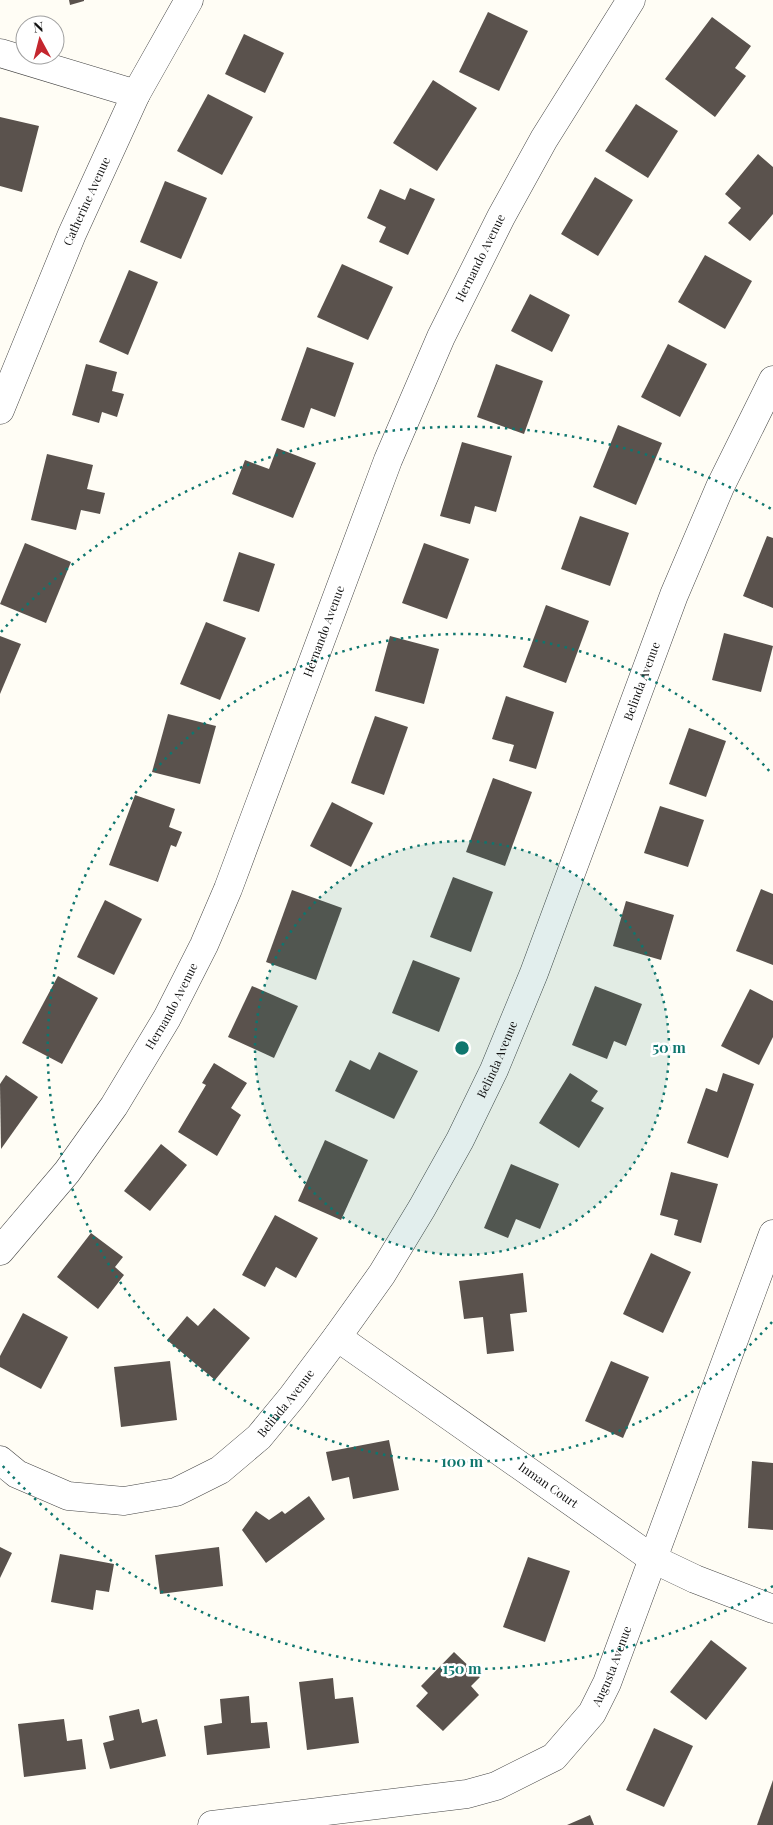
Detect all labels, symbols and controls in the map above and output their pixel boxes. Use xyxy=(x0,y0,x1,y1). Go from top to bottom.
north arrow xyxy=(15,15,65,65)
text: N xyxy=(32,17,45,37)
street label: Catherine Avenue xyxy=(59,154,113,248)
street label: Hernando Avenue xyxy=(451,211,508,304)
street label: Hernando Avenue xyxy=(299,583,347,679)
street label: Belinda Avenue xyxy=(619,639,663,723)
street label: Hernando Avenue xyxy=(141,960,201,1052)
street label: Belinda Avenue xyxy=(473,1018,520,1100)
text: 50 m xyxy=(652,1037,686,1057)
centre of rings xyxy=(453,1039,471,1057)
street label: Belinda Avenue xyxy=(253,1365,317,1440)
text: 100 m xyxy=(441,1451,484,1471)
street label: Inman Court xyxy=(516,1458,582,1511)
street label: Augusta Avenue xyxy=(587,1623,634,1709)
text: 150 m xyxy=(442,1658,482,1678)

